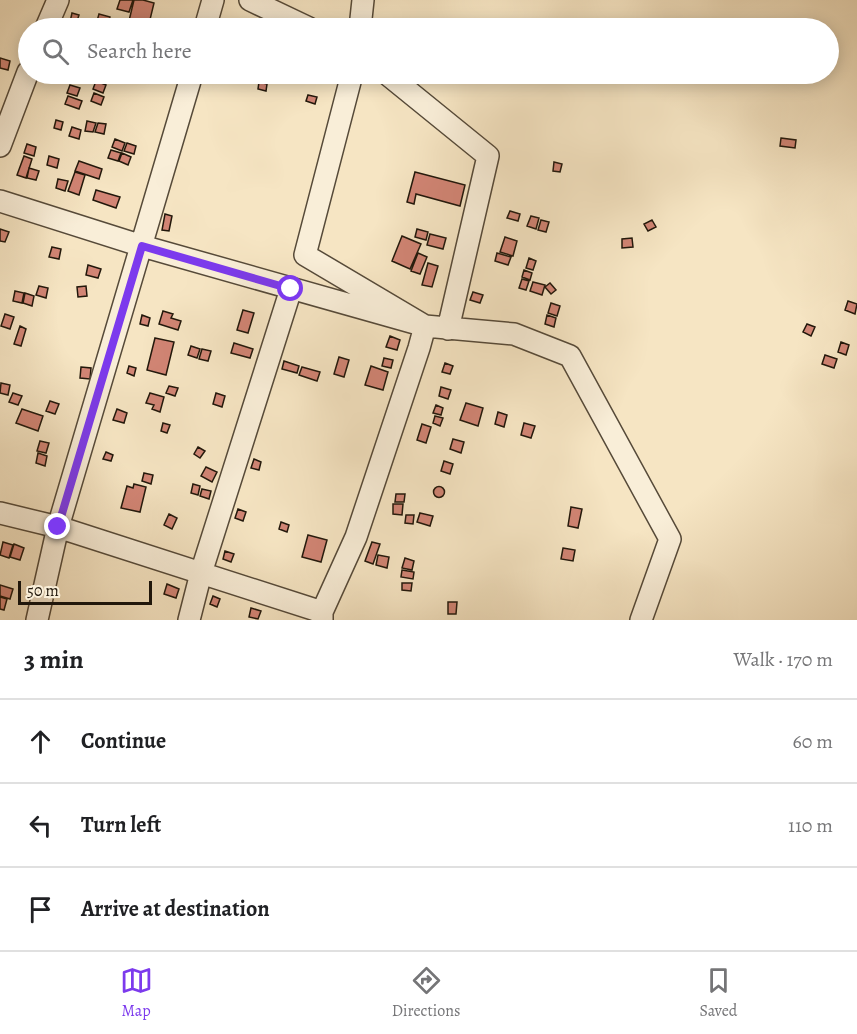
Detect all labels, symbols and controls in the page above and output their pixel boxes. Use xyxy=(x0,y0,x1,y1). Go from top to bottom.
search box xyxy=(18,18,839,84)
icon: search xyxy=(39,35,72,68)
text: Search here xyxy=(87,36,192,66)
route start xyxy=(277,275,303,301)
route end xyxy=(44,513,70,539)
scale bar xyxy=(18,578,152,606)
text: 50 m xyxy=(27,580,59,602)
text: 3 min xyxy=(24,642,84,677)
text: Walk · 170 m xyxy=(733,646,833,673)
icon: ahead xyxy=(24,725,57,758)
text: Continue xyxy=(81,726,166,756)
text: 60 m xyxy=(793,728,833,755)
icon: left xyxy=(24,809,57,842)
text: Turn left xyxy=(81,810,161,840)
text: 110 m xyxy=(788,812,833,839)
icon: arrive xyxy=(24,893,57,926)
text: Arrive at destination xyxy=(81,894,270,924)
tab: Map xyxy=(120,964,153,1022)
tab: Directions xyxy=(392,964,460,1022)
tab: Saved xyxy=(699,964,737,1022)

